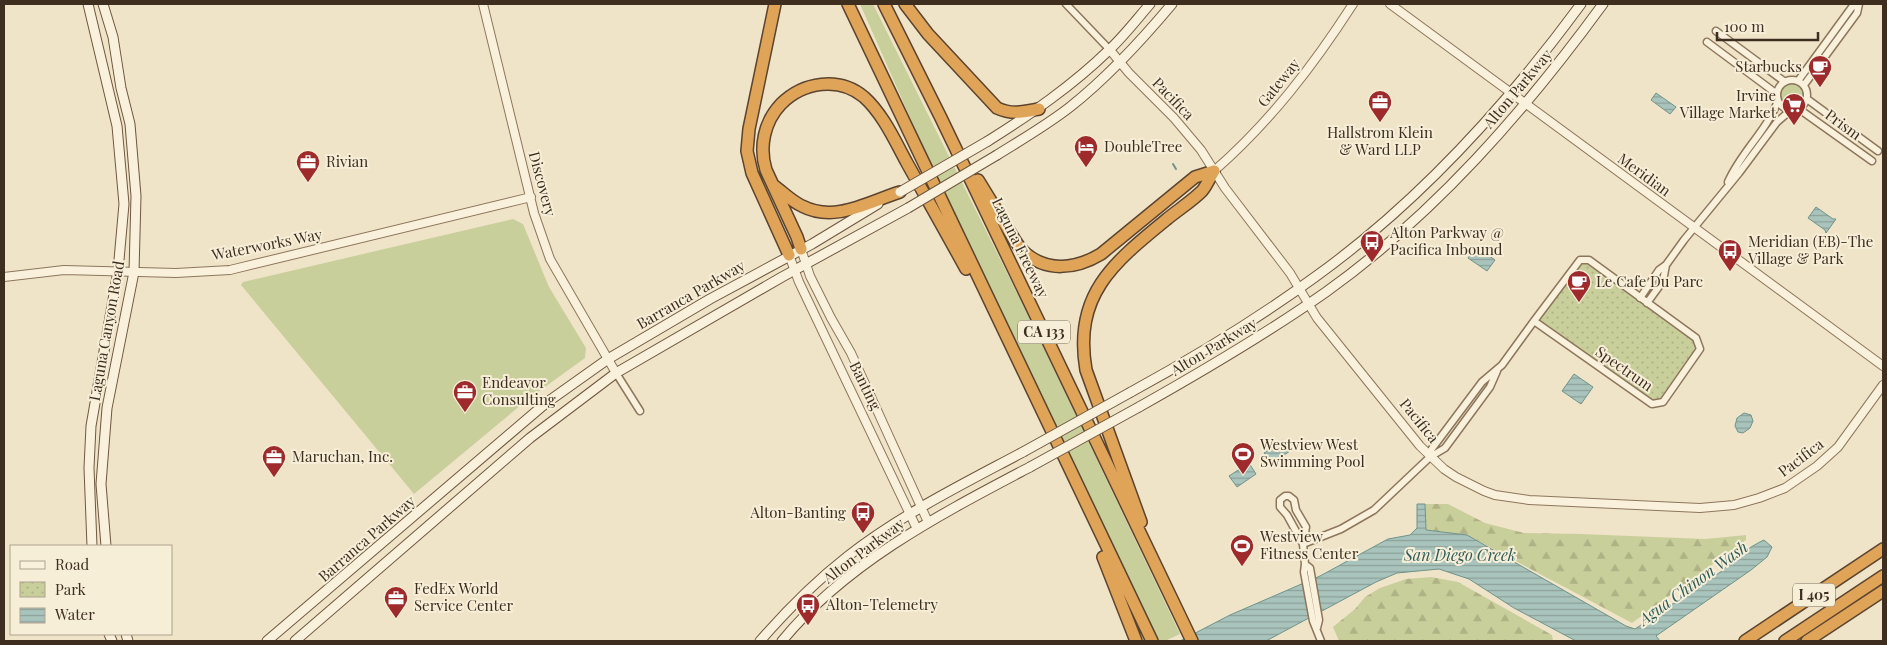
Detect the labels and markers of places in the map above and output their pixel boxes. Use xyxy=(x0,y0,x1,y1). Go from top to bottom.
cafe icon: Starbucks xyxy=(1807,54,1833,88)
place label: Starbucks xyxy=(1735,56,1802,76)
place label: Irvine Village Market xyxy=(1679,85,1777,122)
office icon: Hallstrom Klein & Ward LLP xyxy=(1367,89,1393,123)
supermarket icon: Irvine Village Market xyxy=(1781,92,1807,126)
place label: Hallstrom Klein & Ward LLP xyxy=(1327,122,1433,159)
hotel icon: DoubleTree xyxy=(1073,134,1099,168)
place label: DoubleTree xyxy=(1104,136,1182,156)
office icon: Rivian xyxy=(295,149,321,183)
place label: Rivian xyxy=(326,151,368,171)
place label: Alton Parkway @ Pacifica Inbound xyxy=(1389,222,1504,259)
bus stop icon: Alton Parkway @ Pacifica Inbound xyxy=(1359,229,1385,263)
place label: Meridian (EB)-The Village & Park xyxy=(1747,231,1873,268)
bus stop icon: Meridian (EB)-The Village & Park xyxy=(1717,238,1743,272)
cafe icon: Le Cafe Du Parc xyxy=(1566,269,1592,303)
place label: Le Cafe Du Parc xyxy=(1596,271,1703,291)
place label: Endeavor Consulting xyxy=(482,372,556,409)
office icon: Endeavor Consulting xyxy=(452,379,478,413)
place label: Westview West Swimming Pool xyxy=(1259,434,1365,471)
sports icon: Westview West Swimming Pool xyxy=(1230,441,1256,475)
office icon: Maruchan, Inc. xyxy=(261,444,287,478)
place label: Maruchan, Inc. xyxy=(292,446,393,466)
bus stop icon: Alton-Banting xyxy=(850,500,876,534)
place label: Alton-Banting xyxy=(749,502,846,522)
place label: Westview Fitness Center xyxy=(1259,526,1359,563)
sports icon: Westview Fitness Center xyxy=(1229,533,1255,567)
place label: FedEx World Service Center xyxy=(414,578,513,615)
office icon: FedEx World Service Center xyxy=(383,585,409,619)
bus stop icon: Alton-Telemetry xyxy=(795,592,821,626)
place label: Alton-Telemetry xyxy=(825,594,938,614)

